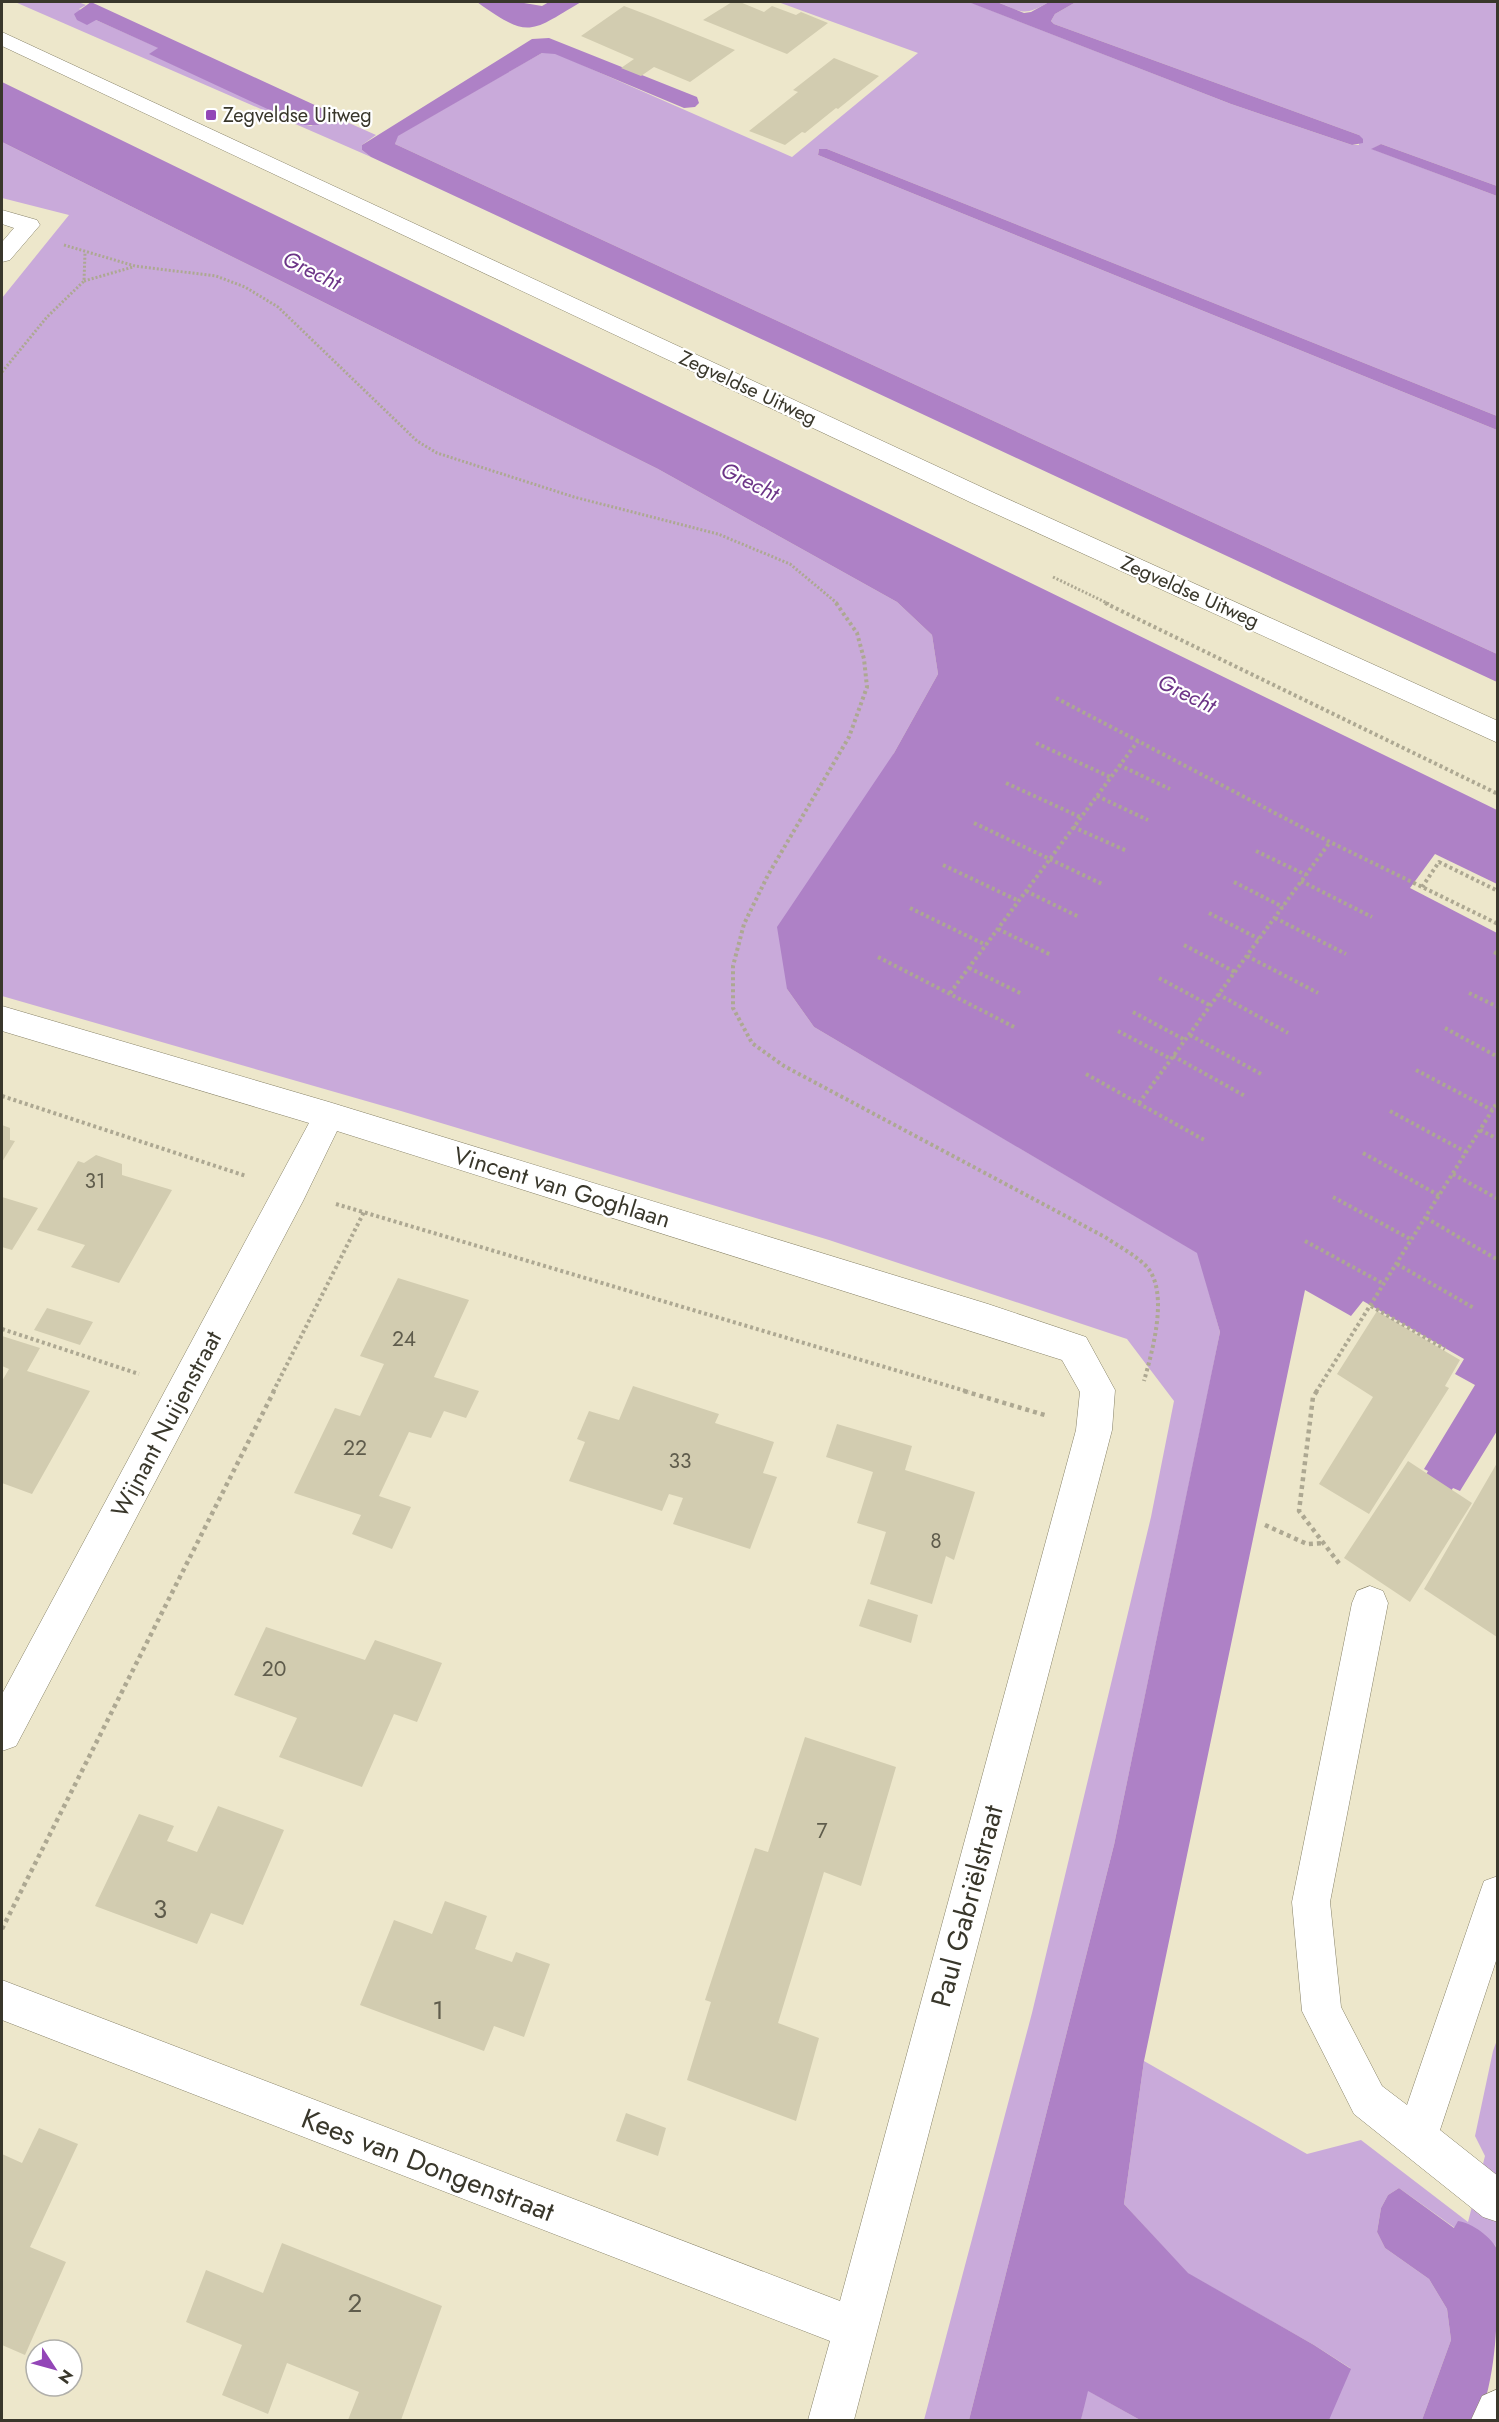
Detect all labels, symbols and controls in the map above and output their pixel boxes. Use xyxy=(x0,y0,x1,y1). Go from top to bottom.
place label: Zegveldse Uitweg xyxy=(223,101,372,130)
marker: Zegveldse Uitweg xyxy=(204,108,218,122)
water label: Grecht xyxy=(278,242,348,299)
street label: Zegveldse Uitweg xyxy=(674,343,822,433)
water label: Grecht xyxy=(716,453,786,510)
street label: Zegveldse Uitweg xyxy=(1116,549,1264,635)
water label: Grecht xyxy=(1153,665,1223,722)
street label: Vincent van Goghlaan xyxy=(449,1137,675,1237)
house number: 31 xyxy=(85,1166,105,1196)
street label: Wijnant Nuijenstraat xyxy=(102,1324,230,1523)
house number: 24 xyxy=(392,1324,416,1354)
house number: 22 xyxy=(343,1433,367,1463)
house number: 33 xyxy=(669,1446,691,1476)
house number: 8 xyxy=(930,1526,942,1556)
house number: 20 xyxy=(262,1654,286,1684)
street label: Paul Gabriëlstraat xyxy=(920,1800,1014,2012)
house number: 7 xyxy=(816,1816,828,1846)
house number: 3 xyxy=(153,1890,167,1928)
house number: 1 xyxy=(432,1991,444,2029)
street label: Kees van Dongenstraat xyxy=(296,2098,561,2232)
house number: 2 xyxy=(348,2284,362,2322)
north arrow xyxy=(24,2338,84,2398)
text: N xyxy=(53,2365,79,2388)

